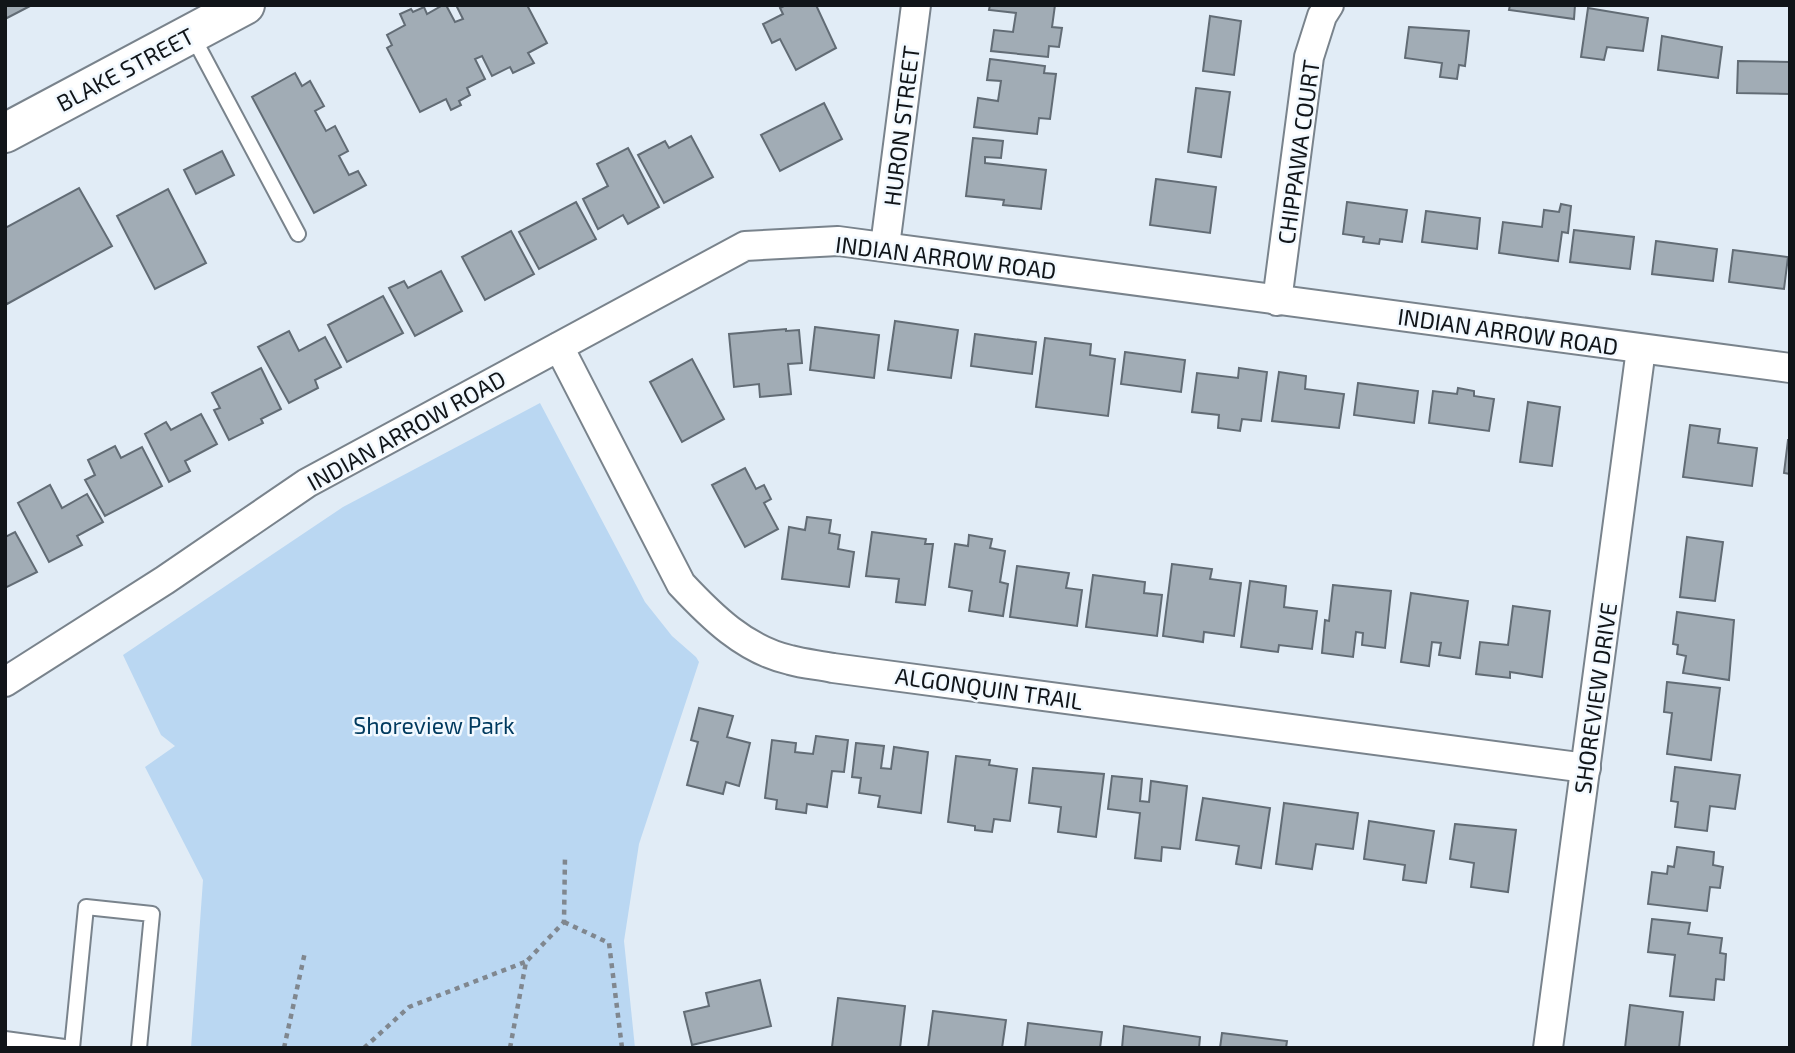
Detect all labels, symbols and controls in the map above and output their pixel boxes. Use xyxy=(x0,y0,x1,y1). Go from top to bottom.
street label: BLAKE STREET xyxy=(52,21,198,117)
street label: HURON STREET xyxy=(877,44,925,208)
street label: CHIPPAWA COURT xyxy=(1271,58,1325,246)
street label: INDIAN ARROW ROAD xyxy=(834,230,1058,284)
street label: INDIAN ARROW ROAD xyxy=(1396,302,1620,360)
street label: INDIAN ARROW ROAD xyxy=(302,364,510,496)
street label: SHOREVIEW DRIVE xyxy=(1568,601,1622,795)
street label: ALGONQUIN TRAIL xyxy=(893,661,1085,715)
park label: Shoreview Park xyxy=(353,711,515,739)

